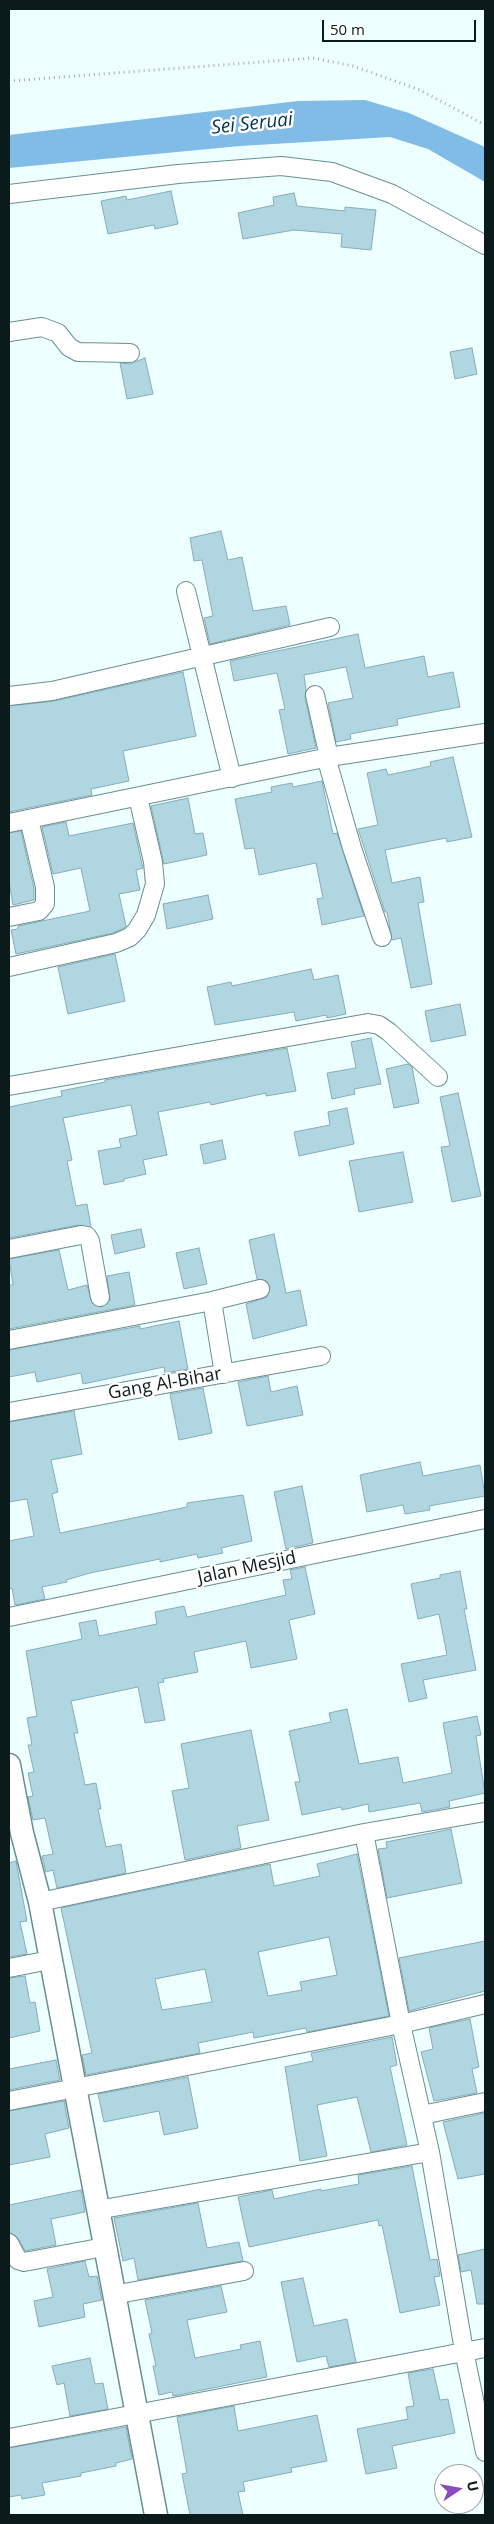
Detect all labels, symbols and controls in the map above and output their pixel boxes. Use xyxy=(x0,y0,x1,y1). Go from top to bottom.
scale bar xyxy=(324,10,478,42)
text: 50 m xyxy=(330,19,365,39)
water label: Sei Seruai xyxy=(210,108,294,140)
street label: Gang Al-Bihar xyxy=(107,1363,223,1405)
street label: Jalan Mesjid xyxy=(196,1547,298,1589)
north arrow xyxy=(434,2464,484,2514)
text: U xyxy=(463,2479,484,2493)

